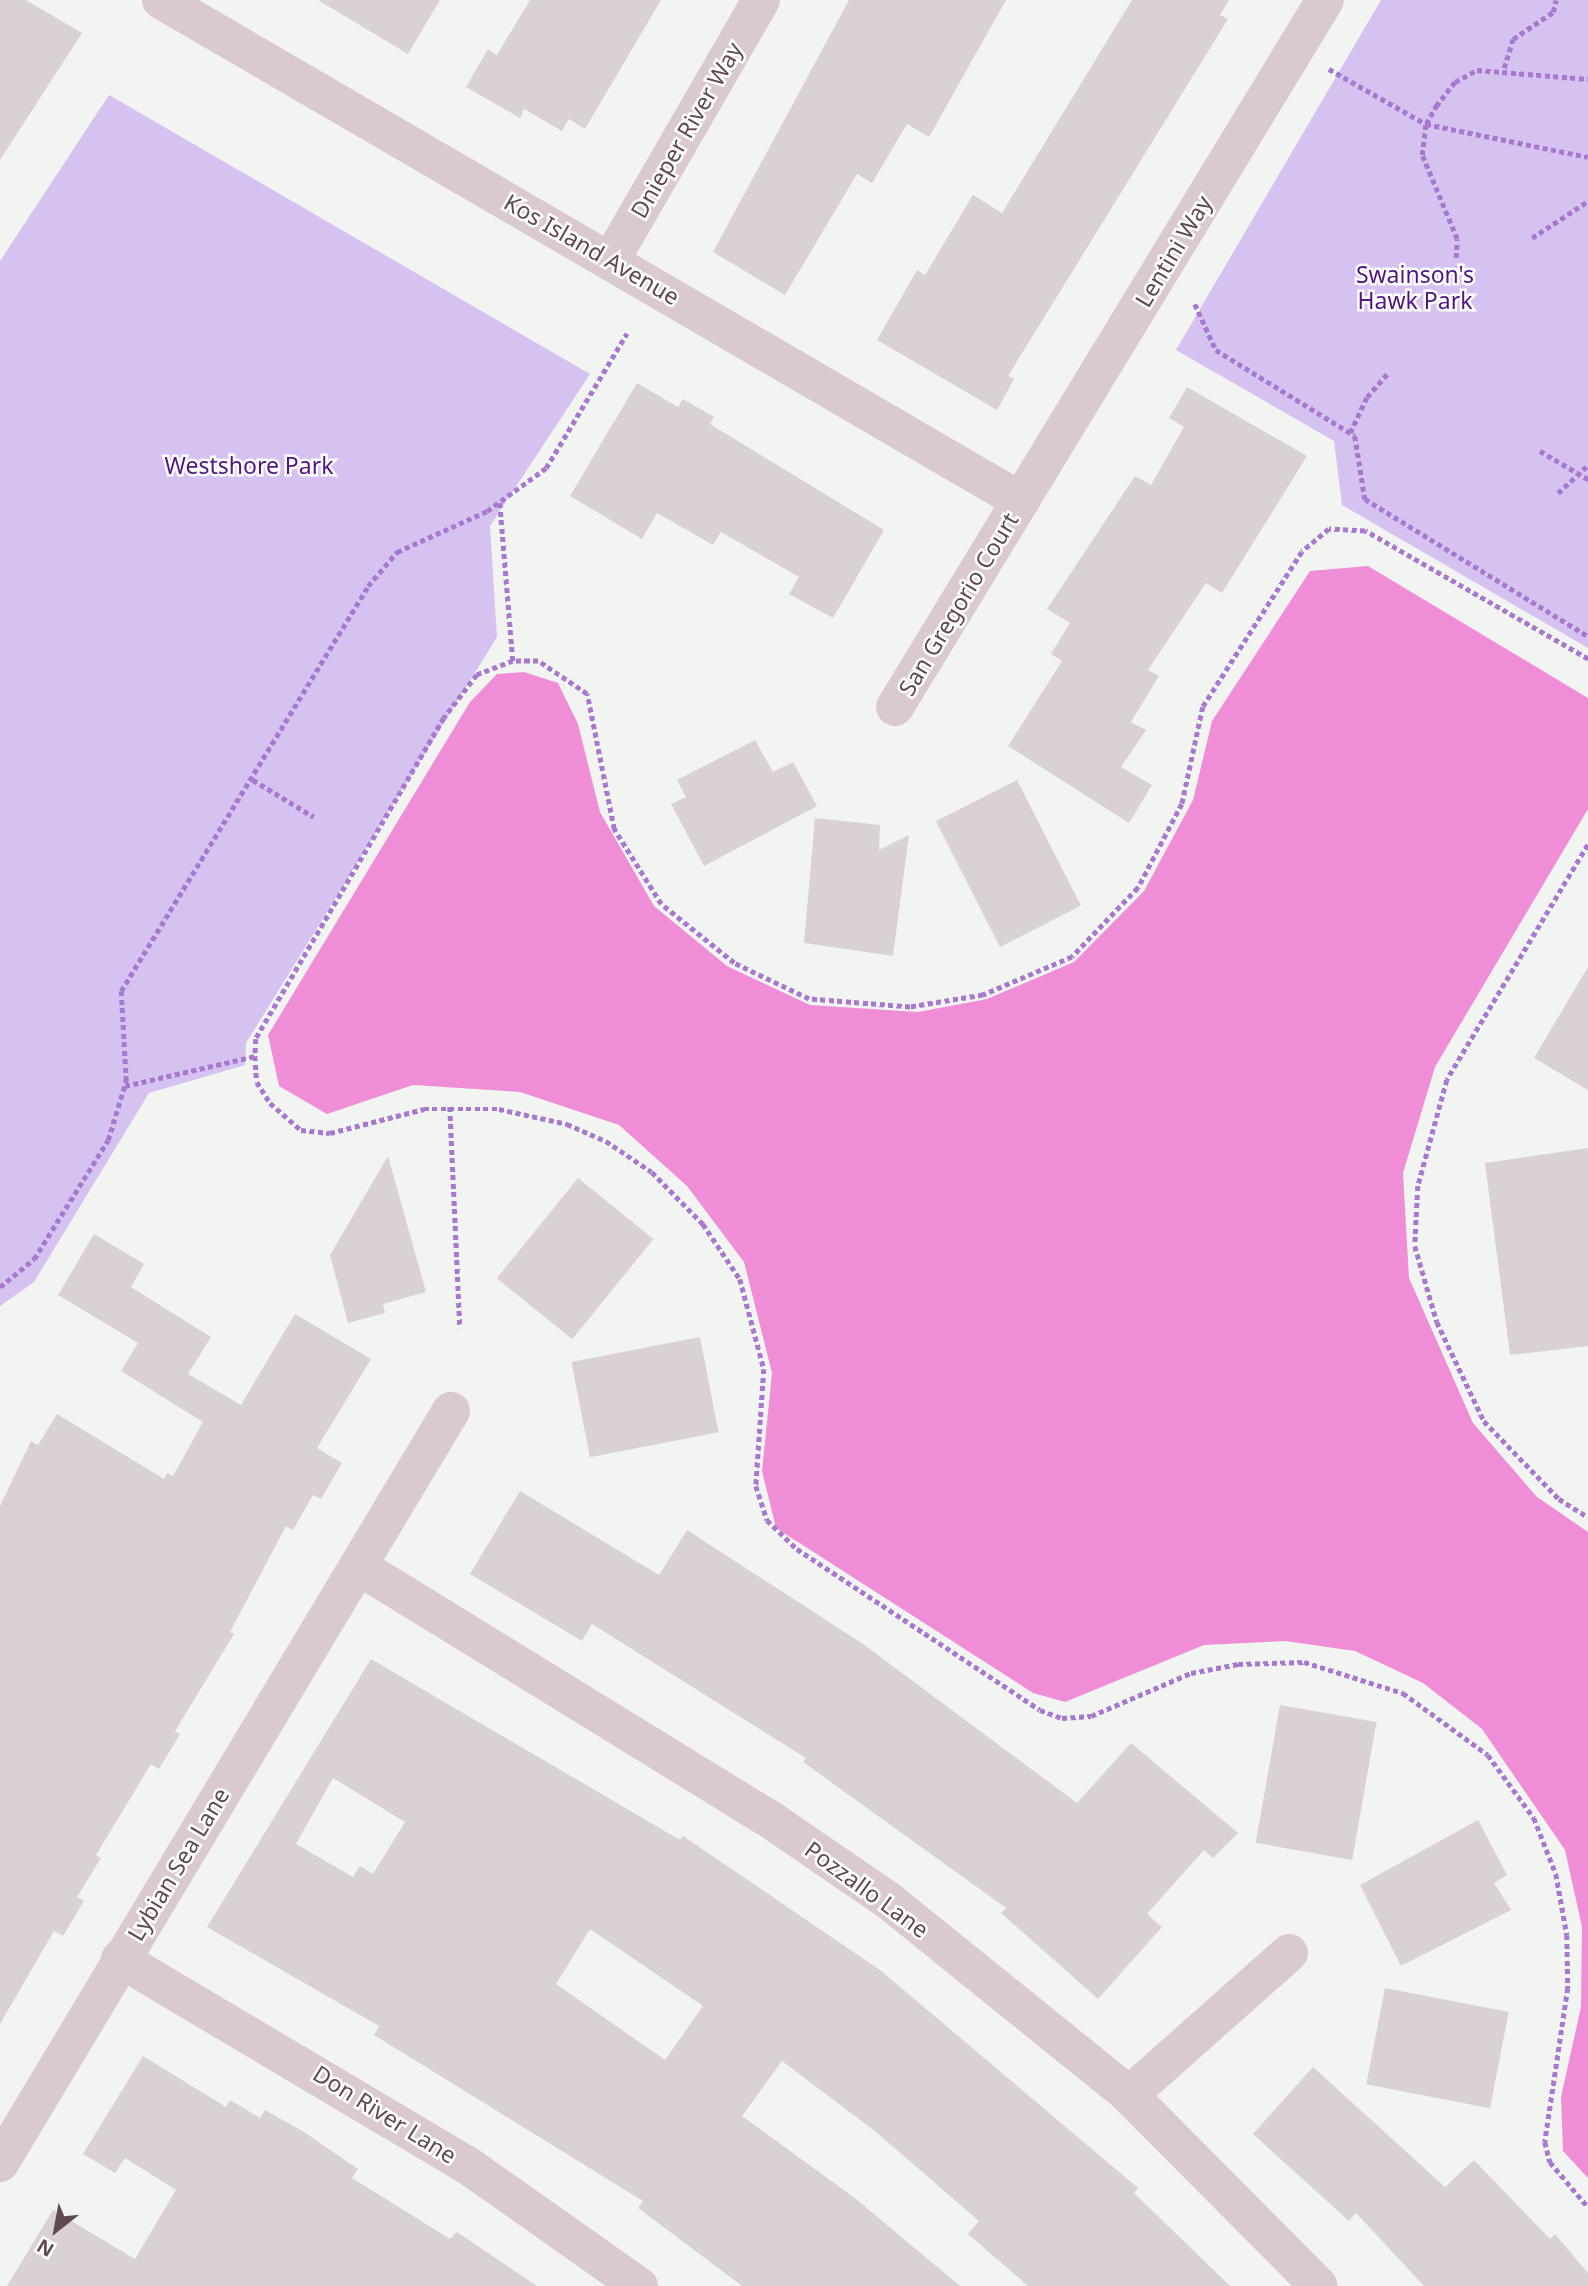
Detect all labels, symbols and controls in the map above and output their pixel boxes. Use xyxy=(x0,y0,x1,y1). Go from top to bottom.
street label: Dnieper River Way xyxy=(624,37,748,223)
street label: Kos Island Avenue xyxy=(499,188,685,310)
street label: Lentini Way xyxy=(1129,190,1217,312)
park label: Swainson's Hawk Park xyxy=(1356,260,1474,314)
park label: Westshore Park xyxy=(165,451,333,479)
street label: San Gregorio Court xyxy=(893,508,1023,700)
street label: Lybian Sea Lane xyxy=(121,1782,235,1946)
street label: Pozzallo Lane xyxy=(800,1835,934,1943)
street label: Don River Lane xyxy=(308,2059,462,2169)
north arrow xyxy=(21,2195,91,2265)
text: N xyxy=(32,2233,59,2263)

